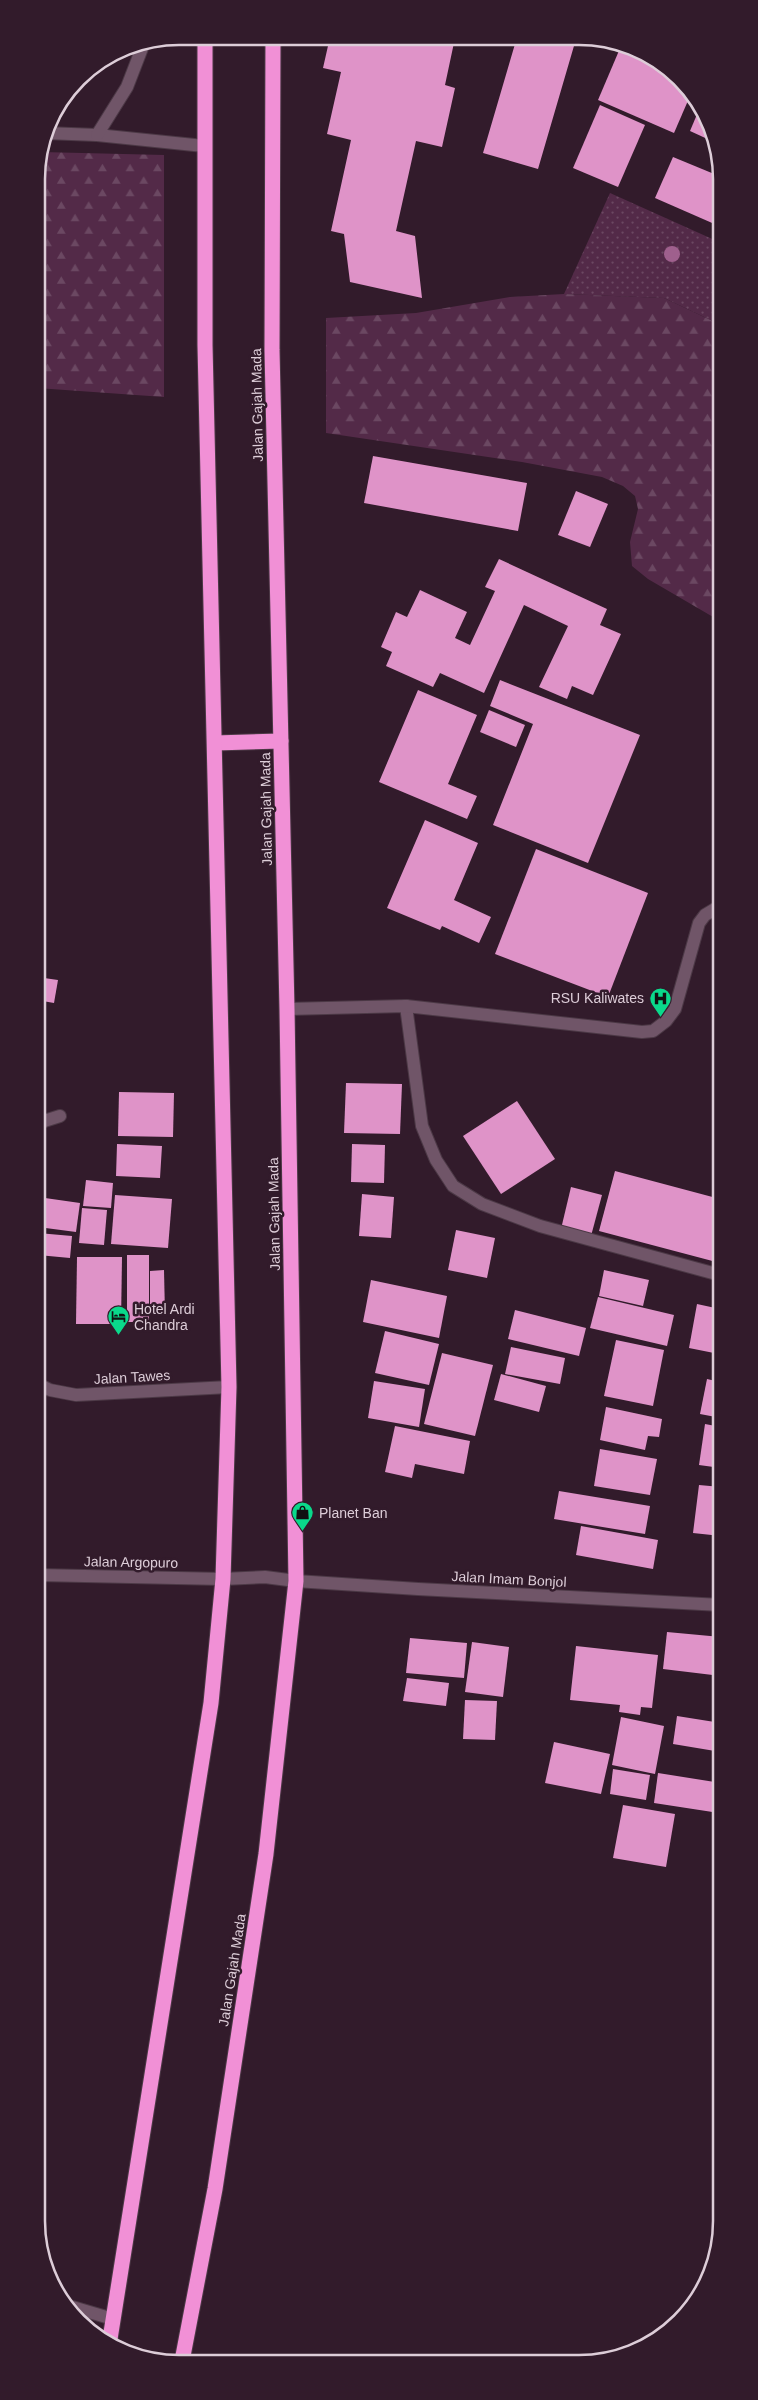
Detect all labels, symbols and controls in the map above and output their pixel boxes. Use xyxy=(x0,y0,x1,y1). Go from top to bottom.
street label: Jalan Gajah Mada xyxy=(248,348,266,462)
street label: Jalan Gajah Mada xyxy=(257,752,275,866)
hospital icon: RSU Kaliwates xyxy=(648,986,672,1017)
place label: RSU Kaliwates xyxy=(551,990,644,1006)
street label: Jalan Gajah Mada xyxy=(265,1157,283,1271)
place label: Hotel Ardi Chandra xyxy=(134,1301,195,1333)
hotel icon: Hotel Ardi Chandra xyxy=(106,1305,130,1336)
street label: Jalan Tawes xyxy=(93,1367,171,1387)
shop icon: Planet Ban xyxy=(291,1501,315,1532)
place label: Planet Ban xyxy=(319,1505,388,1521)
street label: Jalan Argopuro xyxy=(84,1553,178,1571)
street label: Jalan Imam Bonjol xyxy=(451,1568,567,1590)
street label: Jalan Gajah Mada xyxy=(215,1912,249,2027)

